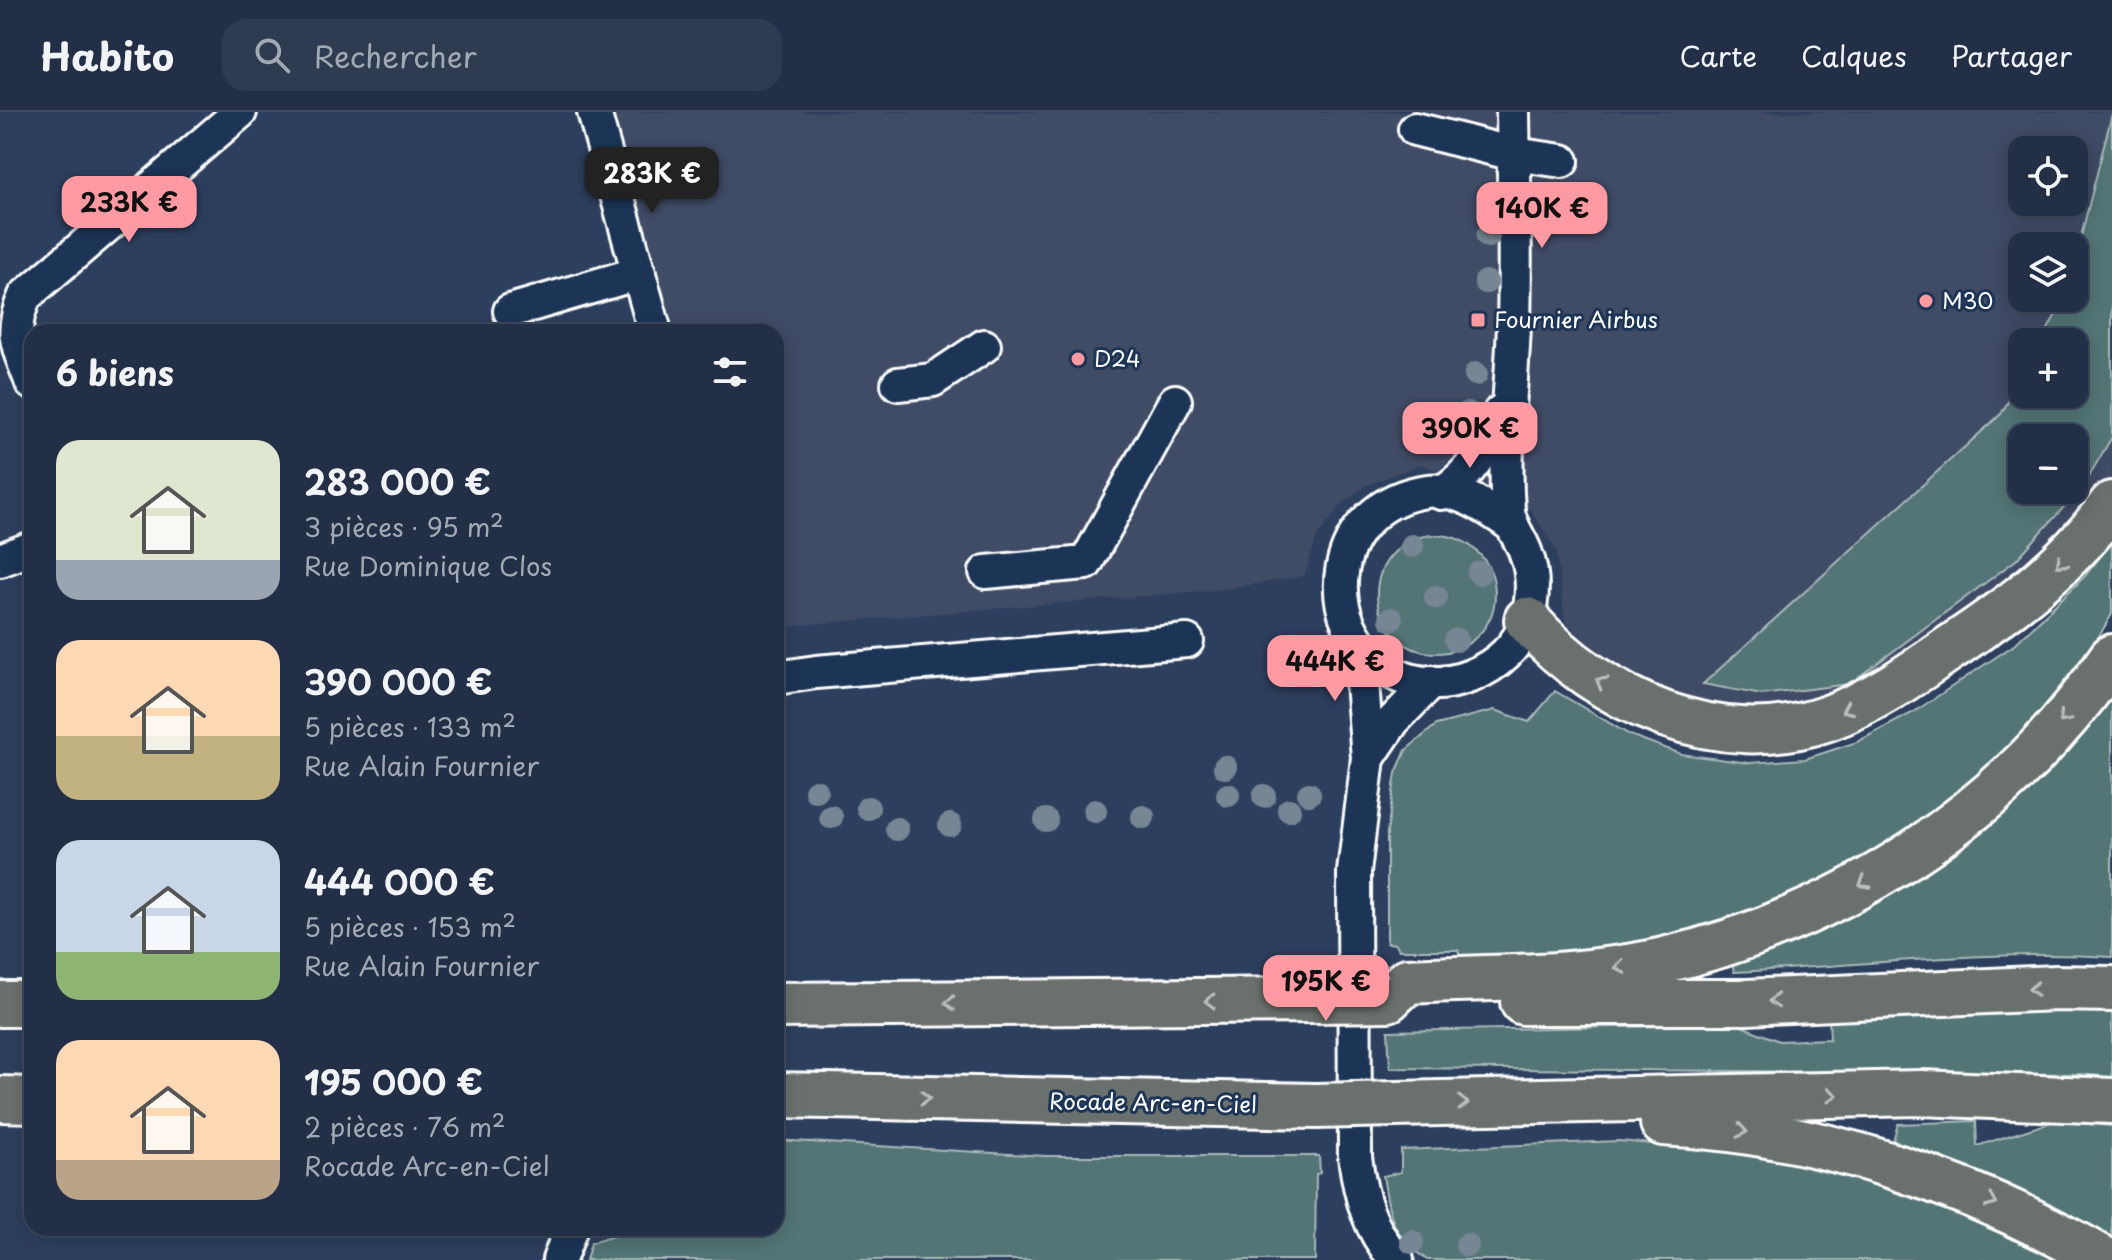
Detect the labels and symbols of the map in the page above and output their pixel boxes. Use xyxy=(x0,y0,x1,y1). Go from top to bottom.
pin: 283K € xyxy=(587,147,717,215)
pin: 233K € xyxy=(64,176,194,244)
pin: 140K € xyxy=(1477,182,1607,250)
place label: M30 xyxy=(1942,283,1993,316)
marker: M30 xyxy=(1917,292,1935,310)
place label: Fournier Airbus xyxy=(1494,302,1658,335)
marker: Fournier Airbus xyxy=(1469,311,1487,329)
place label: D24 xyxy=(1094,341,1140,374)
marker: D24 xyxy=(1069,350,1087,368)
pin: 390K € xyxy=(1405,402,1535,470)
one-way arrow xyxy=(2056,554,2070,568)
pin: 444K € xyxy=(1270,635,1400,703)
one-way arrow xyxy=(1595,676,1610,692)
one-way arrow xyxy=(1841,700,1856,716)
one-way arrow xyxy=(2060,709,2074,724)
one-way arrow xyxy=(1859,873,1873,889)
pin: 195K € xyxy=(1261,955,1391,1023)
one-way arrow xyxy=(1613,958,1627,975)
one-way arrow xyxy=(2027,980,2040,997)
one-way arrow xyxy=(1203,992,1216,1010)
one-way arrow xyxy=(1767,992,1780,1009)
one-way arrow xyxy=(943,995,956,1012)
street label: Rocade Arc-en-Ciel xyxy=(1049,1083,1257,1120)
one-way arrow xyxy=(1826,1086,1839,1104)
one-way arrow xyxy=(919,1090,932,1107)
one-way arrow xyxy=(1457,1094,1470,1112)
one-way arrow xyxy=(1735,1122,1749,1139)
one-way arrow xyxy=(1983,1193,1998,1209)

